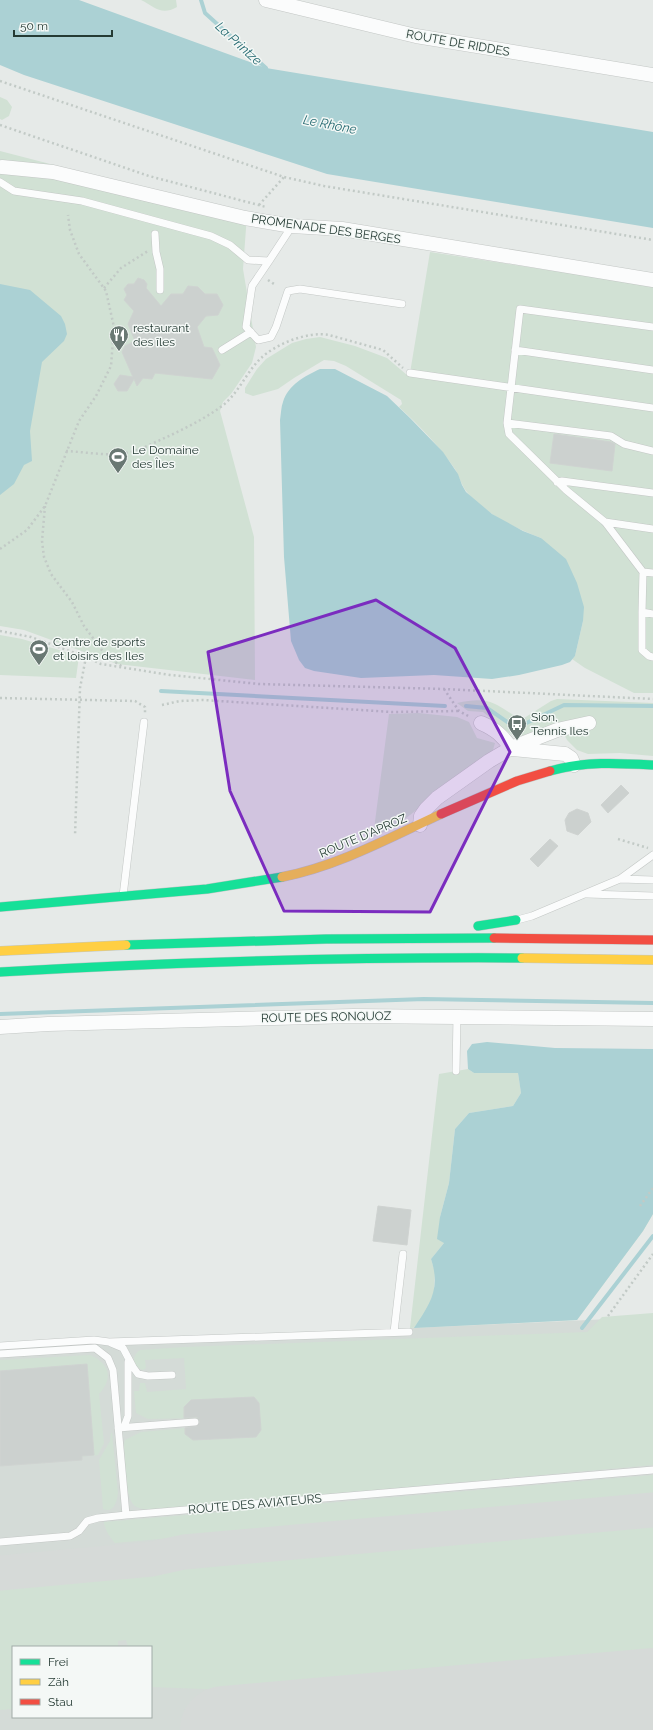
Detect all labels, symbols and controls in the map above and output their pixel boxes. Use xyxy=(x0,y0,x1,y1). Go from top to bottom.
scale bar xyxy=(14,12,112,38)
text: 50 m xyxy=(20,19,48,33)
water label: La Printze xyxy=(212,19,265,68)
street label: ROUTE DE RIDDES xyxy=(405,27,511,59)
water label: Le Rhône xyxy=(302,112,358,137)
street label: PROMENADE DES BERGES xyxy=(250,212,402,246)
place label: restaurant des îles xyxy=(133,321,189,349)
restaurant icon: restaurant des îles xyxy=(108,324,130,352)
place label: Le Domaine des Îles xyxy=(132,443,199,471)
sports icon: Le Domaine des Îles xyxy=(107,446,129,474)
place label: Centre de sports et loisirs des Iles xyxy=(53,635,145,663)
sports icon: Centre de sports et loisirs des Iles xyxy=(28,638,50,666)
place label: Sion, Tennis Iles xyxy=(531,710,589,738)
bus stop icon: Sion, Tennis Iles xyxy=(506,713,528,741)
street label: ROUTE D'APROZ xyxy=(317,811,409,861)
street label: ROUTE DES RONQUOZ xyxy=(261,1009,392,1025)
street label: ROUTE DES AVIATEURS xyxy=(188,1491,322,1517)
legend xyxy=(12,1646,152,1718)
text: Frei xyxy=(48,1655,68,1669)
text: Zäh xyxy=(48,1675,69,1689)
text: Stau xyxy=(48,1695,73,1709)

